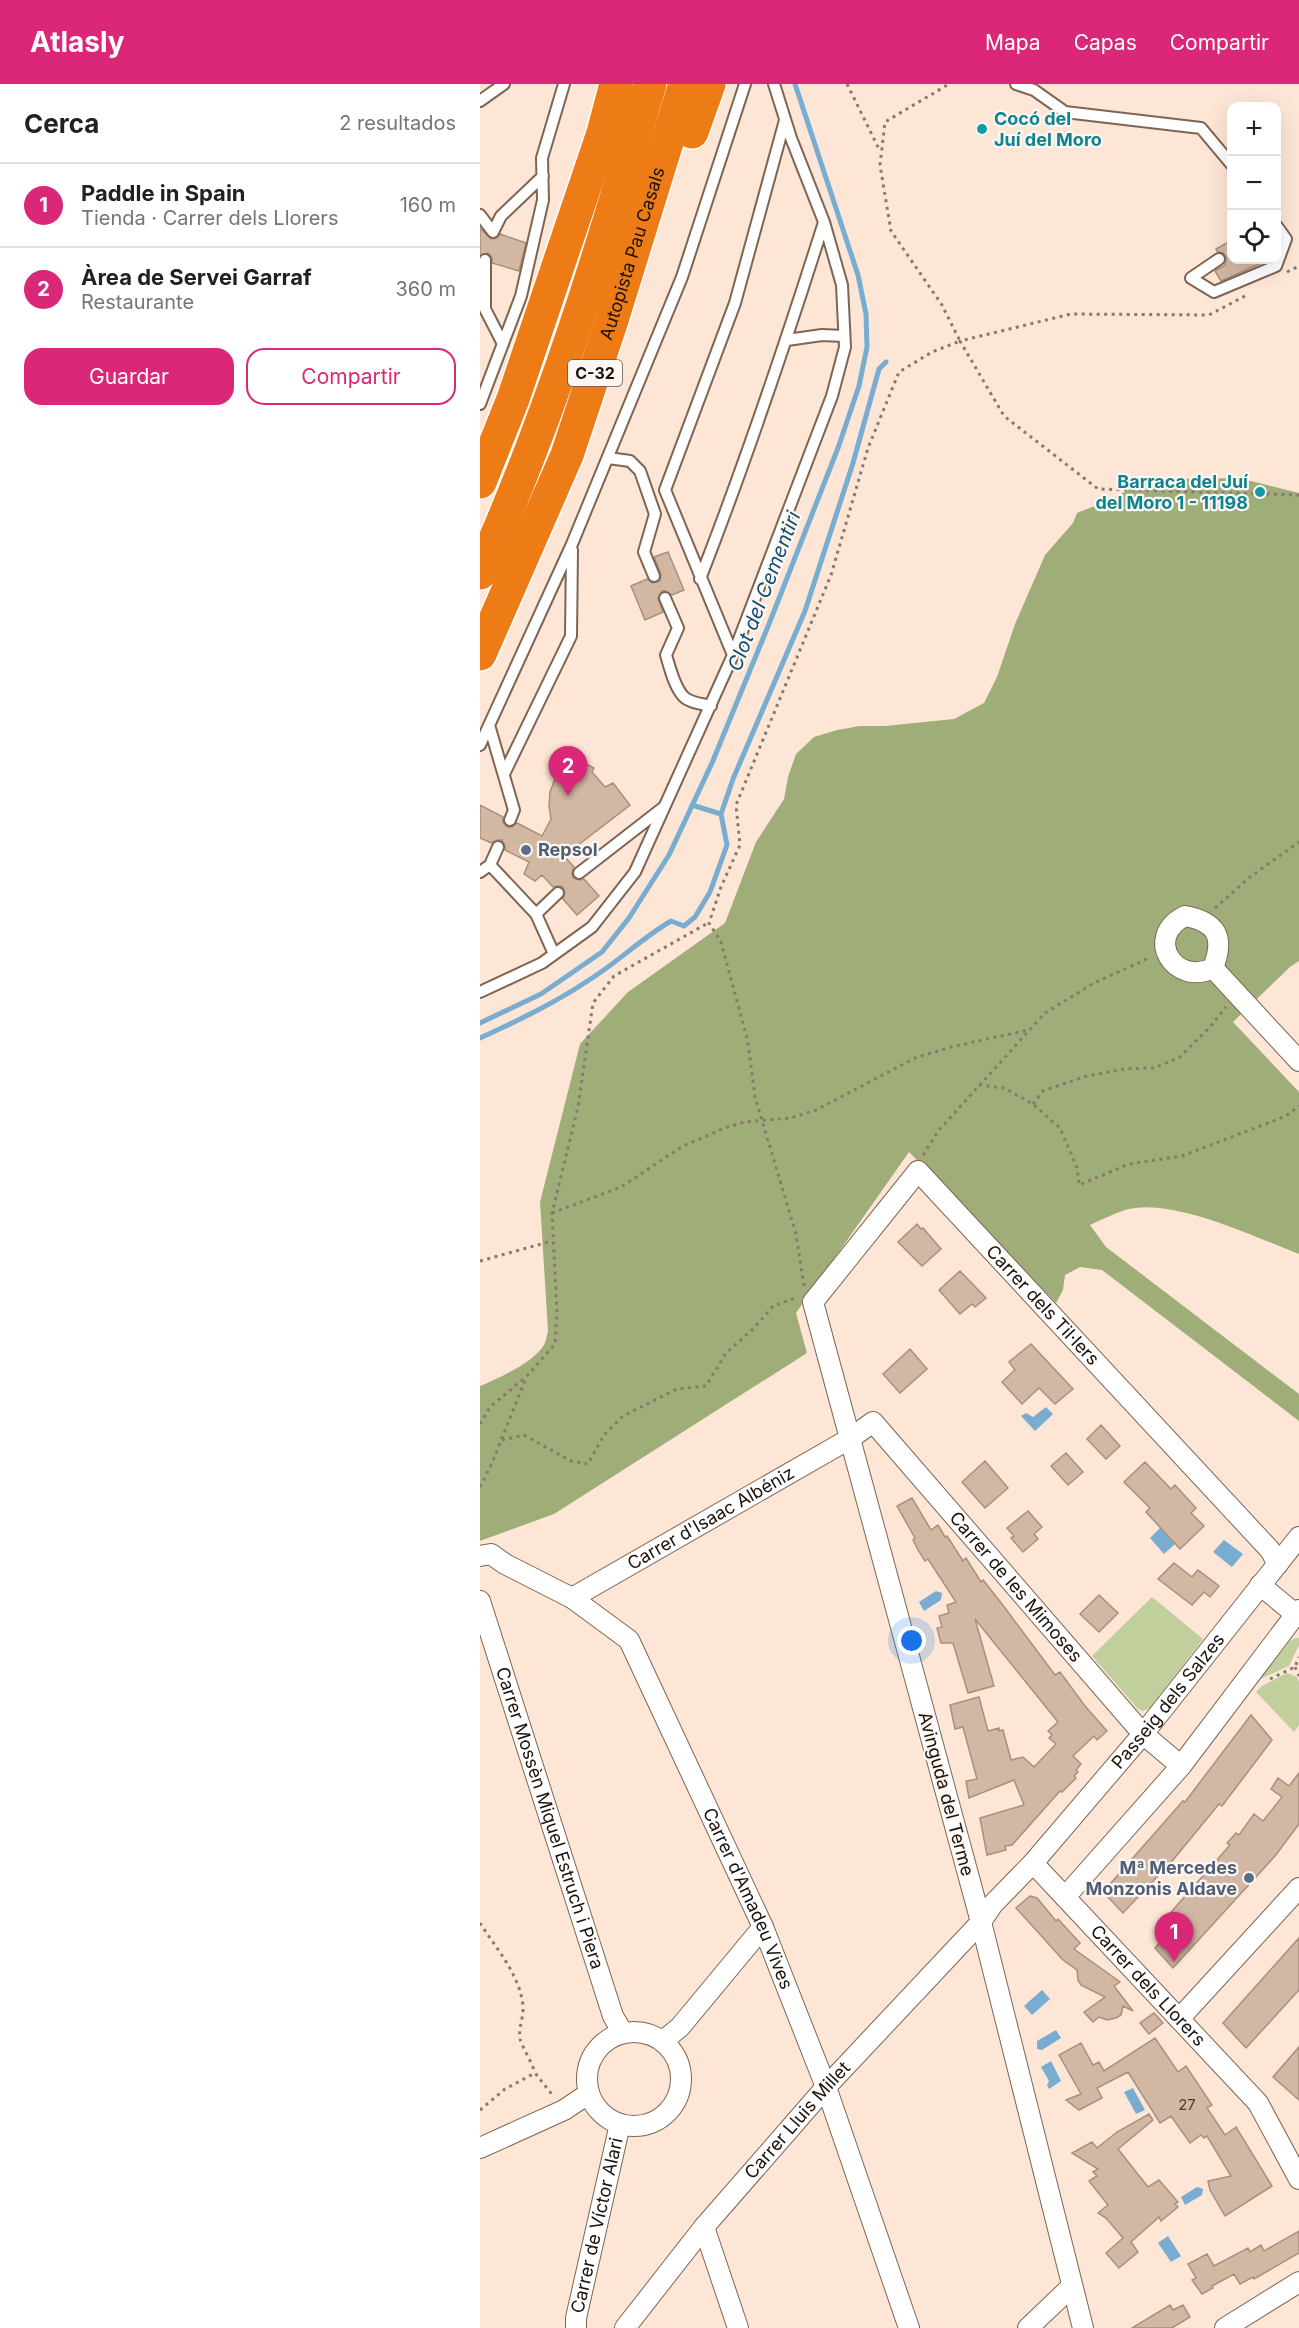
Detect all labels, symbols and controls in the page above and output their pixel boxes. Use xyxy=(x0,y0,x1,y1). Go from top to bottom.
text: Atlasly xyxy=(30,25,125,59)
text: Mapa xyxy=(985,30,1041,55)
text: Capas xyxy=(1074,30,1137,55)
text: Compartir xyxy=(1170,30,1269,55)
map controls xyxy=(1227,102,1281,264)
button: + xyxy=(1227,102,1281,156)
text: Cerca xyxy=(24,108,99,139)
place label: Cocó del Juí del Moro xyxy=(994,108,1102,150)
text: 2 resultados xyxy=(339,111,456,135)
marker: Cocó del Juí del Moro xyxy=(975,122,989,136)
button: − xyxy=(1227,156,1281,210)
street label: Autopista Pau Casals xyxy=(595,164,669,342)
text: Paddle in Spain xyxy=(81,180,246,206)
text: 1 xyxy=(39,193,48,217)
text: 160 m xyxy=(400,193,456,217)
text: Tienda · Carrer dels Llorers xyxy=(81,206,338,230)
button: locate xyxy=(1227,210,1281,264)
text: Àrea de Servei Garraf xyxy=(81,264,312,290)
text: 2 xyxy=(37,277,50,301)
text: 360 m xyxy=(395,277,456,301)
text: Restaurante xyxy=(81,290,194,314)
button: Guardar xyxy=(24,348,234,405)
button: Compartir xyxy=(246,348,456,405)
road number: C-32 xyxy=(568,360,622,386)
place label: Barraca del Juí del Moro 1 - 11198 xyxy=(1095,471,1249,513)
marker: Barraca del Juí del Moro 1 - 11198 xyxy=(1253,485,1267,499)
water label: Clot del Cementiri xyxy=(723,507,806,674)
pin: 2 xyxy=(548,746,587,796)
place label: Repsol xyxy=(538,839,598,860)
marker: Repsol xyxy=(519,843,533,857)
street label: Carrer dels Til·lers xyxy=(982,1240,1104,1369)
street label: Carrer d'Isaac Albéniz xyxy=(623,1462,798,1574)
street label: Carrer de les Mimoses xyxy=(945,1507,1087,1666)
your location xyxy=(897,1626,926,1655)
street label: Passeig dels Salzes xyxy=(1107,1629,1229,1773)
street label: Carrer Mossèn Miquel Estruch i Piera xyxy=(492,1664,608,1972)
street label: Avinguda del Terme xyxy=(914,1709,979,1878)
street label: Carrer d'Amadeu Vives xyxy=(699,1804,797,1992)
place label: Mª Mercedes Monzonis Aldave xyxy=(1086,1857,1237,1899)
marker: Mª Mercedes Monzonis Aldave xyxy=(1242,1871,1256,1885)
pin: 1 xyxy=(1154,1912,1194,1962)
street label: Carrer dels Llorers xyxy=(1086,1920,1210,2050)
street label: Carrer Lluis Millet xyxy=(740,2057,854,2183)
house number: 27 xyxy=(1178,2095,1196,2114)
street label: Carrer de Víctor Alari xyxy=(566,2135,627,2315)

